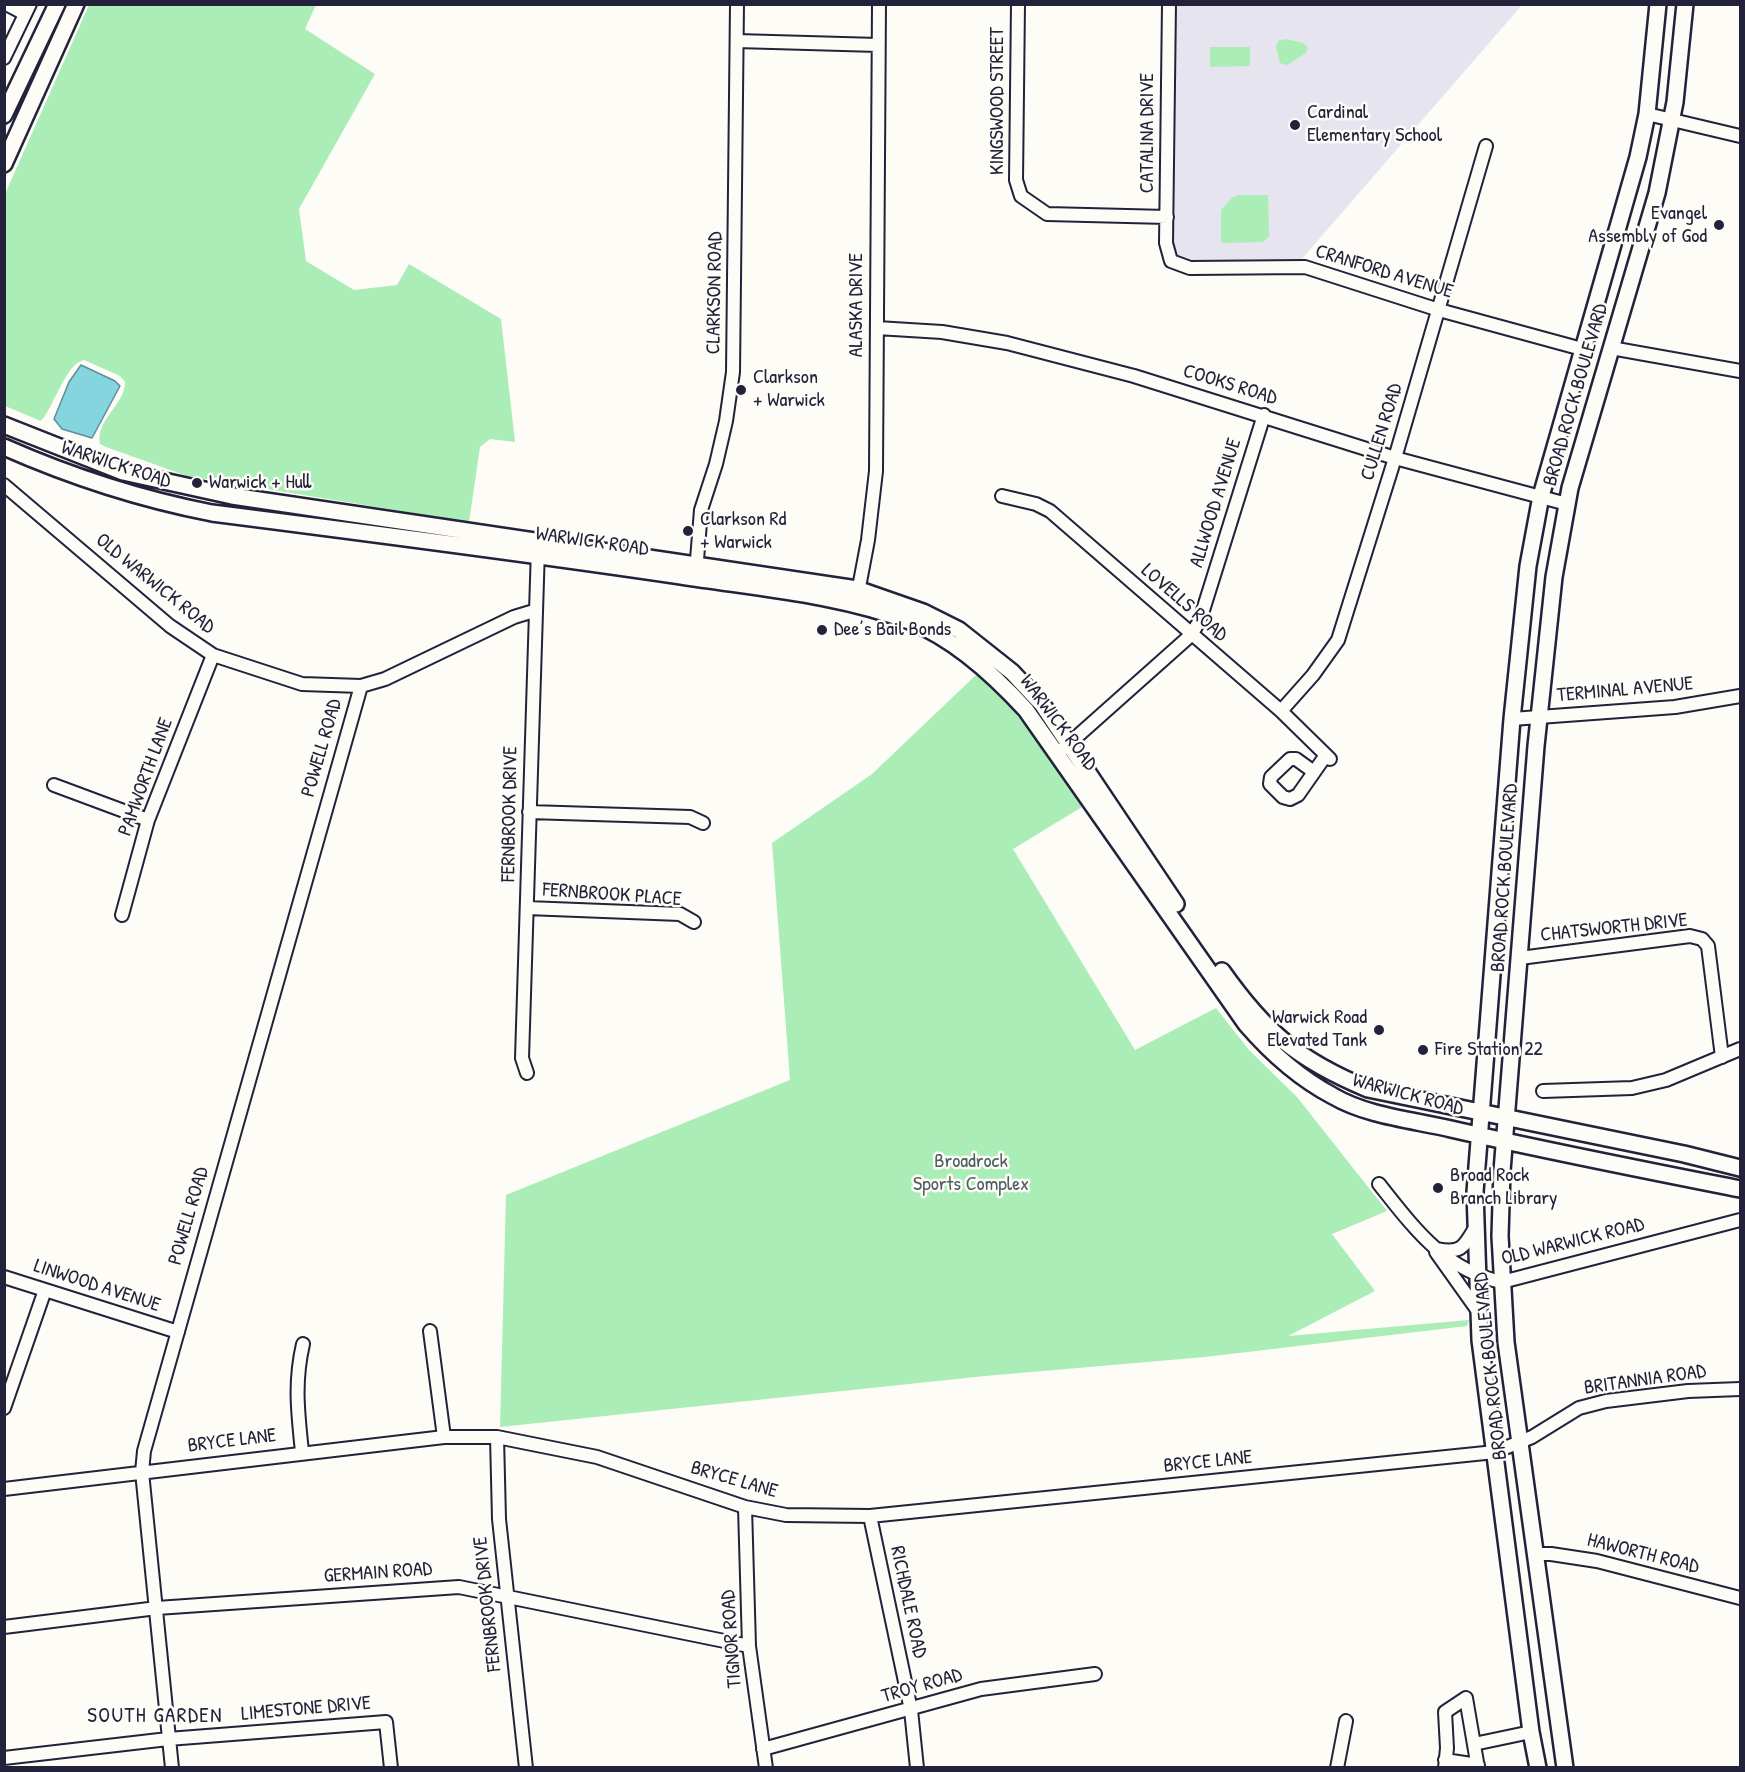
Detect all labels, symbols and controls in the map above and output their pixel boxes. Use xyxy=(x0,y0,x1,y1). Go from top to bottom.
street label: KINGSWOOD STREET xyxy=(986,27,1010,175)
street label: CATALINA DRIVE xyxy=(1136,73,1160,193)
place label: Cardinal Elementary School xyxy=(1307,101,1442,148)
marker: Cardinal Elementary School xyxy=(1288,118,1302,132)
place label: Evangel Assembly of God xyxy=(1588,202,1707,249)
marker: Evangel Assembly of God xyxy=(1712,218,1726,232)
street label: CLARKSON ROAD xyxy=(702,231,728,355)
street label: CRANFORD AVENUE xyxy=(1312,240,1456,304)
street label: ALASKA DRIVE xyxy=(845,253,869,357)
street label: BROAD ROCK BOULEVARD xyxy=(1538,301,1614,489)
street label: COOKS ROAD xyxy=(1180,359,1280,411)
place label: Clarkson + Warwick xyxy=(753,366,825,413)
street label: CULLEN ROAD xyxy=(1356,380,1408,484)
marker: Clarkson + Warwick xyxy=(734,383,748,397)
street label: WARWICK ROAD xyxy=(58,436,174,494)
street label: ALLWOOD AVENUE xyxy=(1185,436,1247,570)
place label: Warwick + Hull xyxy=(209,471,311,495)
marker: Warwick + Hull xyxy=(190,476,204,490)
place label: Clarkson Rd + Warwick xyxy=(700,508,786,555)
street label: WARWICK ROAD xyxy=(534,522,650,562)
marker: Clarkson Rd + Warwick xyxy=(681,524,695,538)
street label: OLD WARWICK ROAD xyxy=(91,529,219,639)
street label: LOVELLS ROAD xyxy=(1136,559,1232,647)
place label: Dee’s Bail Bonds xyxy=(834,618,951,642)
marker: Dee’s Bail Bonds xyxy=(815,623,829,637)
street label: WARWICK ROAD xyxy=(1014,670,1102,776)
street label: TERMINAL AVENUE xyxy=(1556,672,1694,708)
street label: POWELL ROAD xyxy=(297,696,347,800)
street label: PAMWORTH LANE xyxy=(114,715,178,839)
street label: FERNBROOK DRIVE xyxy=(497,746,523,882)
street label: BROAD ROCK BOULEVARD xyxy=(1486,783,1524,973)
street label: FERNBROOK PLACE xyxy=(542,878,682,912)
street label: CHATSWORTH DRIVE xyxy=(1539,908,1689,948)
place label: Warwick Road Elevated Tank xyxy=(1267,1006,1367,1053)
marker: Warwick Road Elevated Tank xyxy=(1372,1023,1386,1037)
place label: Fire Station 22 xyxy=(1435,1038,1543,1062)
marker: Fire Station 22 xyxy=(1416,1043,1430,1057)
street label: WARWICK ROAD xyxy=(1350,1069,1466,1121)
park label: Broadrock Sports Complex xyxy=(913,1150,1029,1197)
street label: POWELL ROAD xyxy=(164,1164,214,1268)
place label: Broad Rock Branch Library xyxy=(1450,1164,1557,1211)
marker: Broad Rock Branch Library xyxy=(1431,1181,1445,1195)
street label: OLD WARWICK ROAD xyxy=(1499,1213,1647,1271)
street label: LINWOOD AVENUE xyxy=(31,1254,163,1318)
street label: BROAD ROCK BOULEVARD xyxy=(1469,1271,1513,1461)
street label: BRITANNIA ROAD xyxy=(1583,1360,1707,1400)
street label: BRYCE LANE xyxy=(186,1424,278,1458)
street label: BRYCE LANE xyxy=(1162,1445,1254,1479)
street label: BRYCE LANE xyxy=(688,1456,780,1504)
street label: HAWORTH ROAD xyxy=(1585,1529,1701,1579)
street label: FERNBROOK DRIVE xyxy=(469,1535,507,1673)
street label: RICHDALE ROAD xyxy=(884,1544,932,1660)
street label: GERMAIN ROAD xyxy=(323,1557,433,1589)
street label: TIGNOR ROAD xyxy=(717,1589,747,1689)
street label: TROY ROAD xyxy=(879,1663,965,1709)
street label: LIMESTONE DRIVE xyxy=(240,1691,372,1727)
district label: SOUTH GARDEN xyxy=(87,1703,223,1729)

